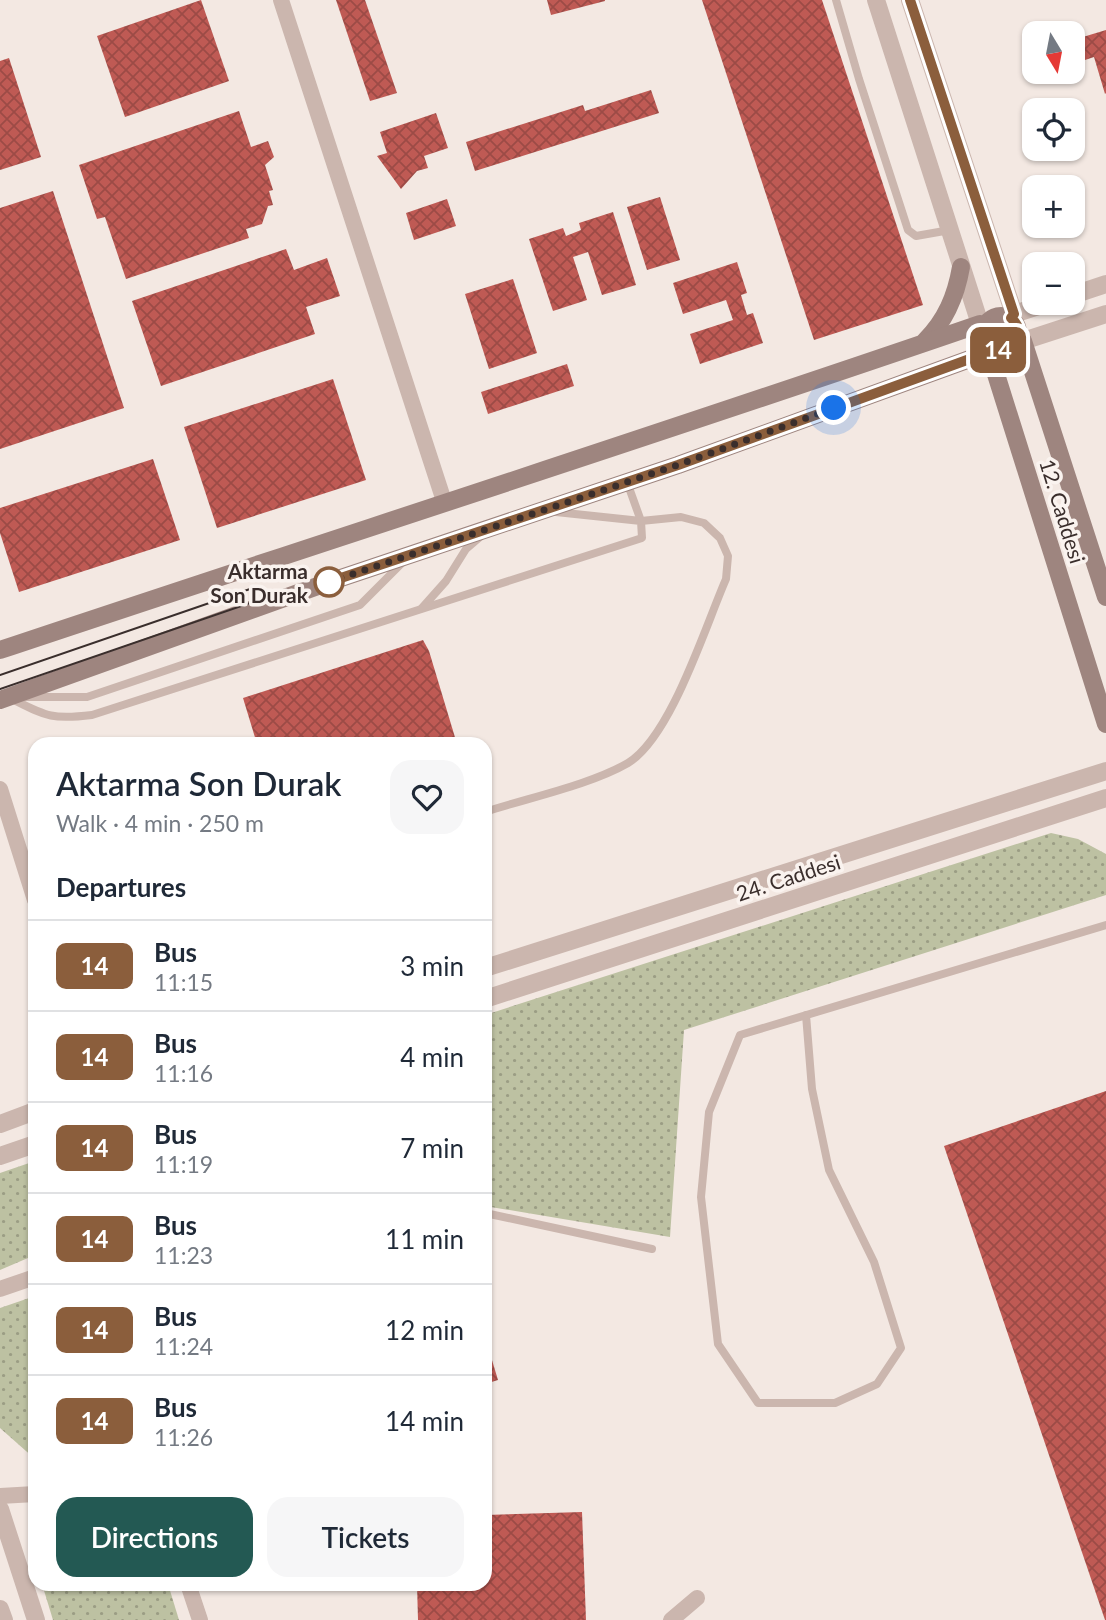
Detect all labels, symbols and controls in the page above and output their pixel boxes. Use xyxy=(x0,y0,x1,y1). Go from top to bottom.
north arrow xyxy=(1022,21,1085,84)
map controls xyxy=(1022,21,1085,315)
button: locate xyxy=(1022,98,1085,161)
button: + xyxy=(1022,175,1085,238)
button: − xyxy=(1022,252,1085,315)
line badge: 14 xyxy=(967,327,1030,373)
text: 14 xyxy=(984,335,1012,364)
your location xyxy=(816,390,851,425)
street label: 12. Caddesi xyxy=(1035,456,1091,566)
place label: Aktarma Son Durak xyxy=(210,558,309,607)
marker: Aktarma Son Durak xyxy=(314,567,344,597)
button: heart xyxy=(390,760,464,834)
text: Aktarma Son Durak xyxy=(56,763,341,803)
text: Walk · 4 min · 250 m xyxy=(56,809,264,837)
street label: 24. Caddesi xyxy=(733,848,843,906)
text: Departures xyxy=(56,871,186,903)
text: Bus xyxy=(154,936,197,968)
text: 3 min xyxy=(400,950,464,982)
text: 14 xyxy=(81,951,108,980)
text: 11:15 xyxy=(154,968,213,996)
text: Bus xyxy=(154,1027,197,1059)
text: 4 min xyxy=(400,1041,464,1073)
text: 14 xyxy=(81,1042,108,1071)
text: 11:16 xyxy=(154,1059,213,1087)
text: Bus xyxy=(154,1118,197,1150)
text: 7 min xyxy=(400,1132,464,1164)
text: 14 xyxy=(81,1133,108,1162)
text: 11:19 xyxy=(154,1150,213,1178)
text: Bus xyxy=(154,1209,197,1241)
text: 11 min xyxy=(385,1223,464,1255)
text: 14 xyxy=(81,1224,108,1253)
text: 11:23 xyxy=(154,1241,213,1269)
text: Bus xyxy=(154,1300,197,1332)
text: 12 min xyxy=(385,1314,464,1346)
text: 14 xyxy=(81,1315,108,1344)
text: 11:24 xyxy=(154,1332,213,1360)
text: Bus xyxy=(154,1391,197,1423)
text: 14 min xyxy=(385,1405,464,1437)
text: 14 xyxy=(81,1406,108,1435)
text: 11:26 xyxy=(154,1423,213,1451)
button: Directions xyxy=(56,1497,253,1577)
button: Tickets xyxy=(267,1497,464,1577)

